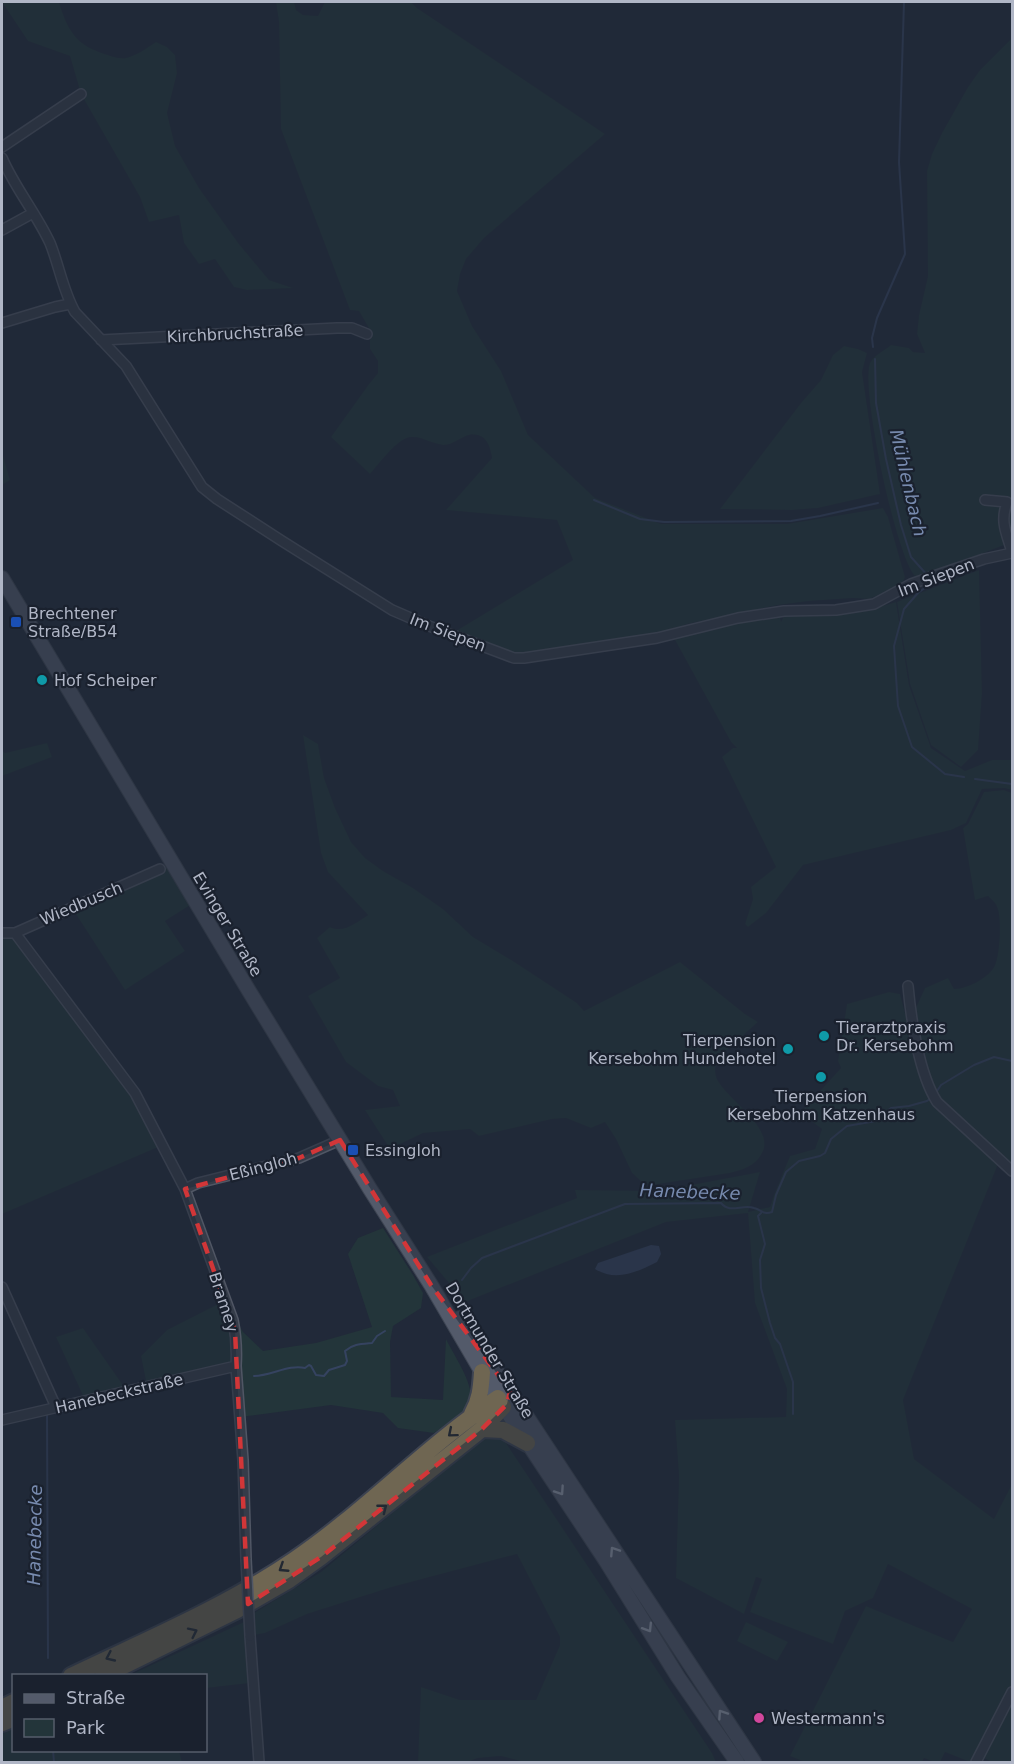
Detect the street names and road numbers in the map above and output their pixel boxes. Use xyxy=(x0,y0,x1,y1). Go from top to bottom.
street label: Kirchbruchstraße xyxy=(166,320,304,347)
street label: Im Siepen xyxy=(895,554,977,601)
street label: Im Siepen xyxy=(407,609,489,656)
street label: Evinger Straße xyxy=(189,869,266,980)
street label: Wiedbusch xyxy=(37,878,125,929)
street label: Eßingloh xyxy=(227,1148,299,1185)
street label: Bramey xyxy=(205,1270,242,1335)
street label: Dortmunder Straße xyxy=(441,1279,538,1422)
street label: Hanebeckstraße xyxy=(53,1370,185,1417)

